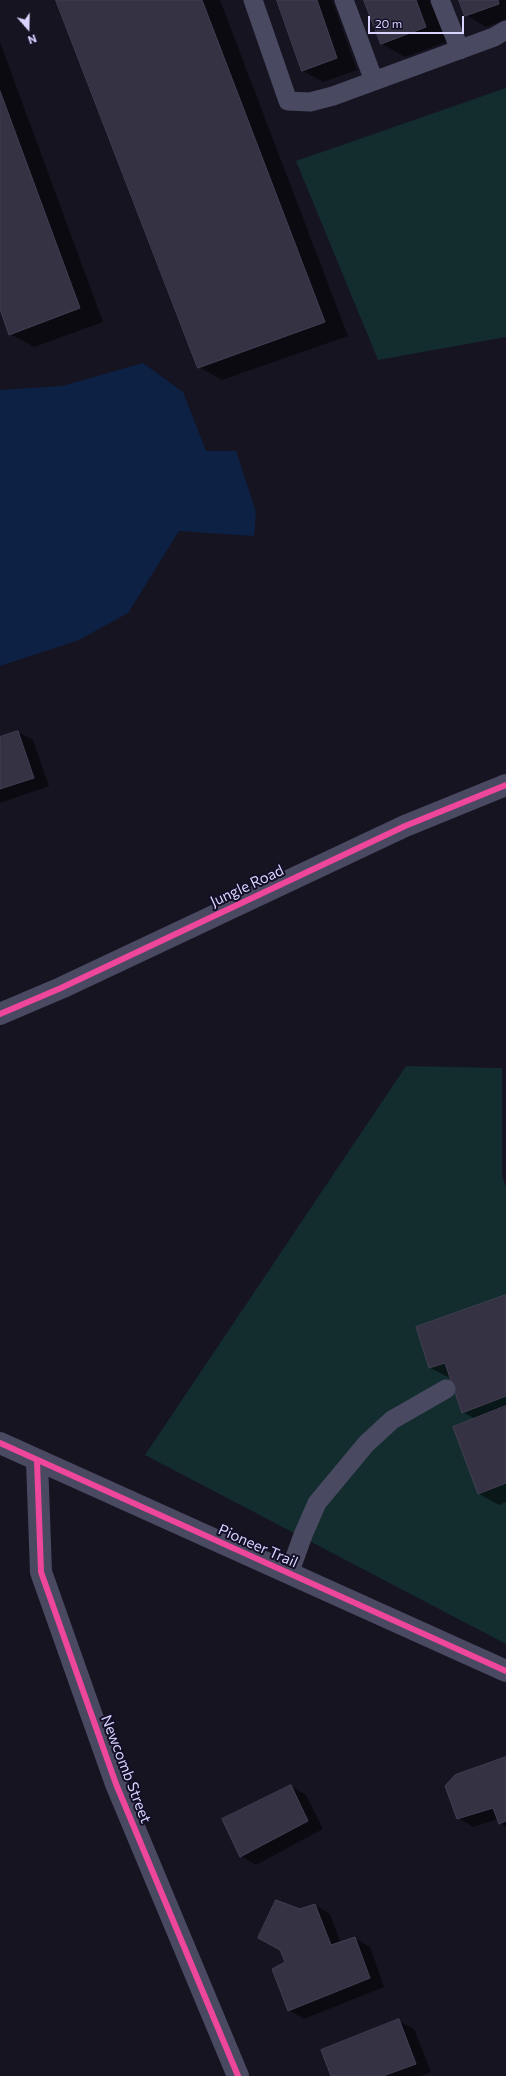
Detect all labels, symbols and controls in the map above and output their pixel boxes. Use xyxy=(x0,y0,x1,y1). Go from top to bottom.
north arrow xyxy=(8,8,48,48)
scale bar xyxy=(370,8,466,34)
text: 20 m xyxy=(375,16,402,30)
text: N xyxy=(26,32,38,47)
street label: Jungle Road xyxy=(207,861,287,911)
street label: Pioneer Trail xyxy=(215,1520,301,1572)
street label: Newcomb Street xyxy=(97,1712,155,1826)

